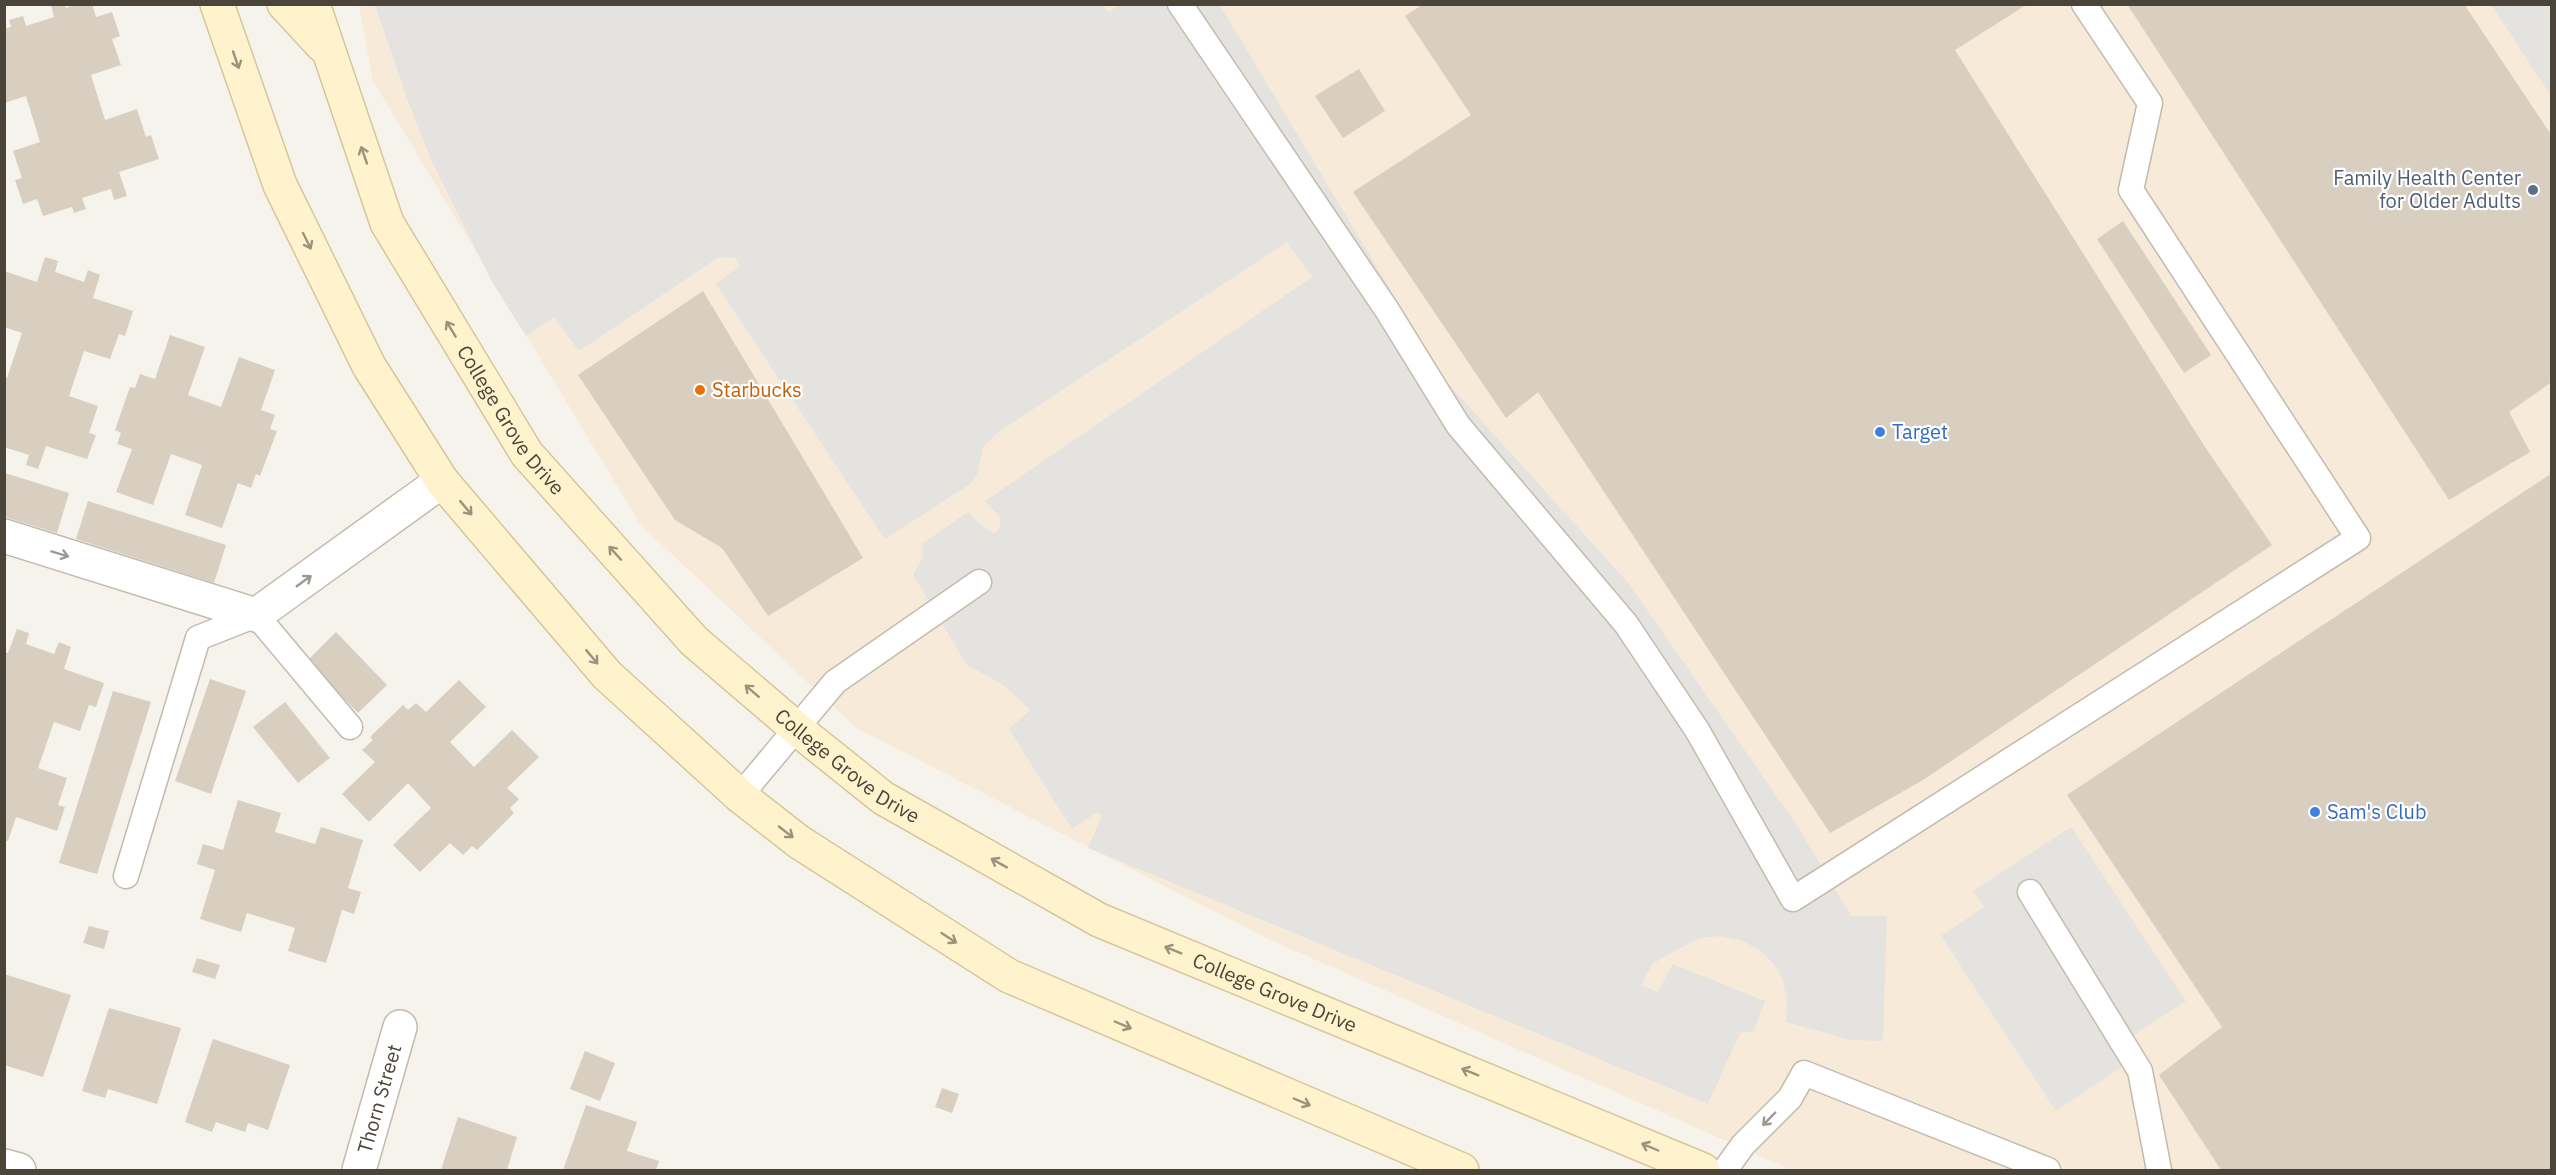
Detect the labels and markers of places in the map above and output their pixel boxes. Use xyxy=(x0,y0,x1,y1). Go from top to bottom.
place label: Family Health Center for Older Adults xyxy=(2333,164,2521,214)
marker: Family Health Center for Older Adults xyxy=(2526,183,2540,197)
place label: Starbucks xyxy=(712,376,802,403)
marker: Starbucks xyxy=(693,383,707,397)
place label: Target xyxy=(1892,418,1948,445)
marker: Target xyxy=(1873,425,1887,439)
place label: Sam's Club xyxy=(2327,798,2427,825)
marker: Sam's Club xyxy=(2308,805,2322,819)

